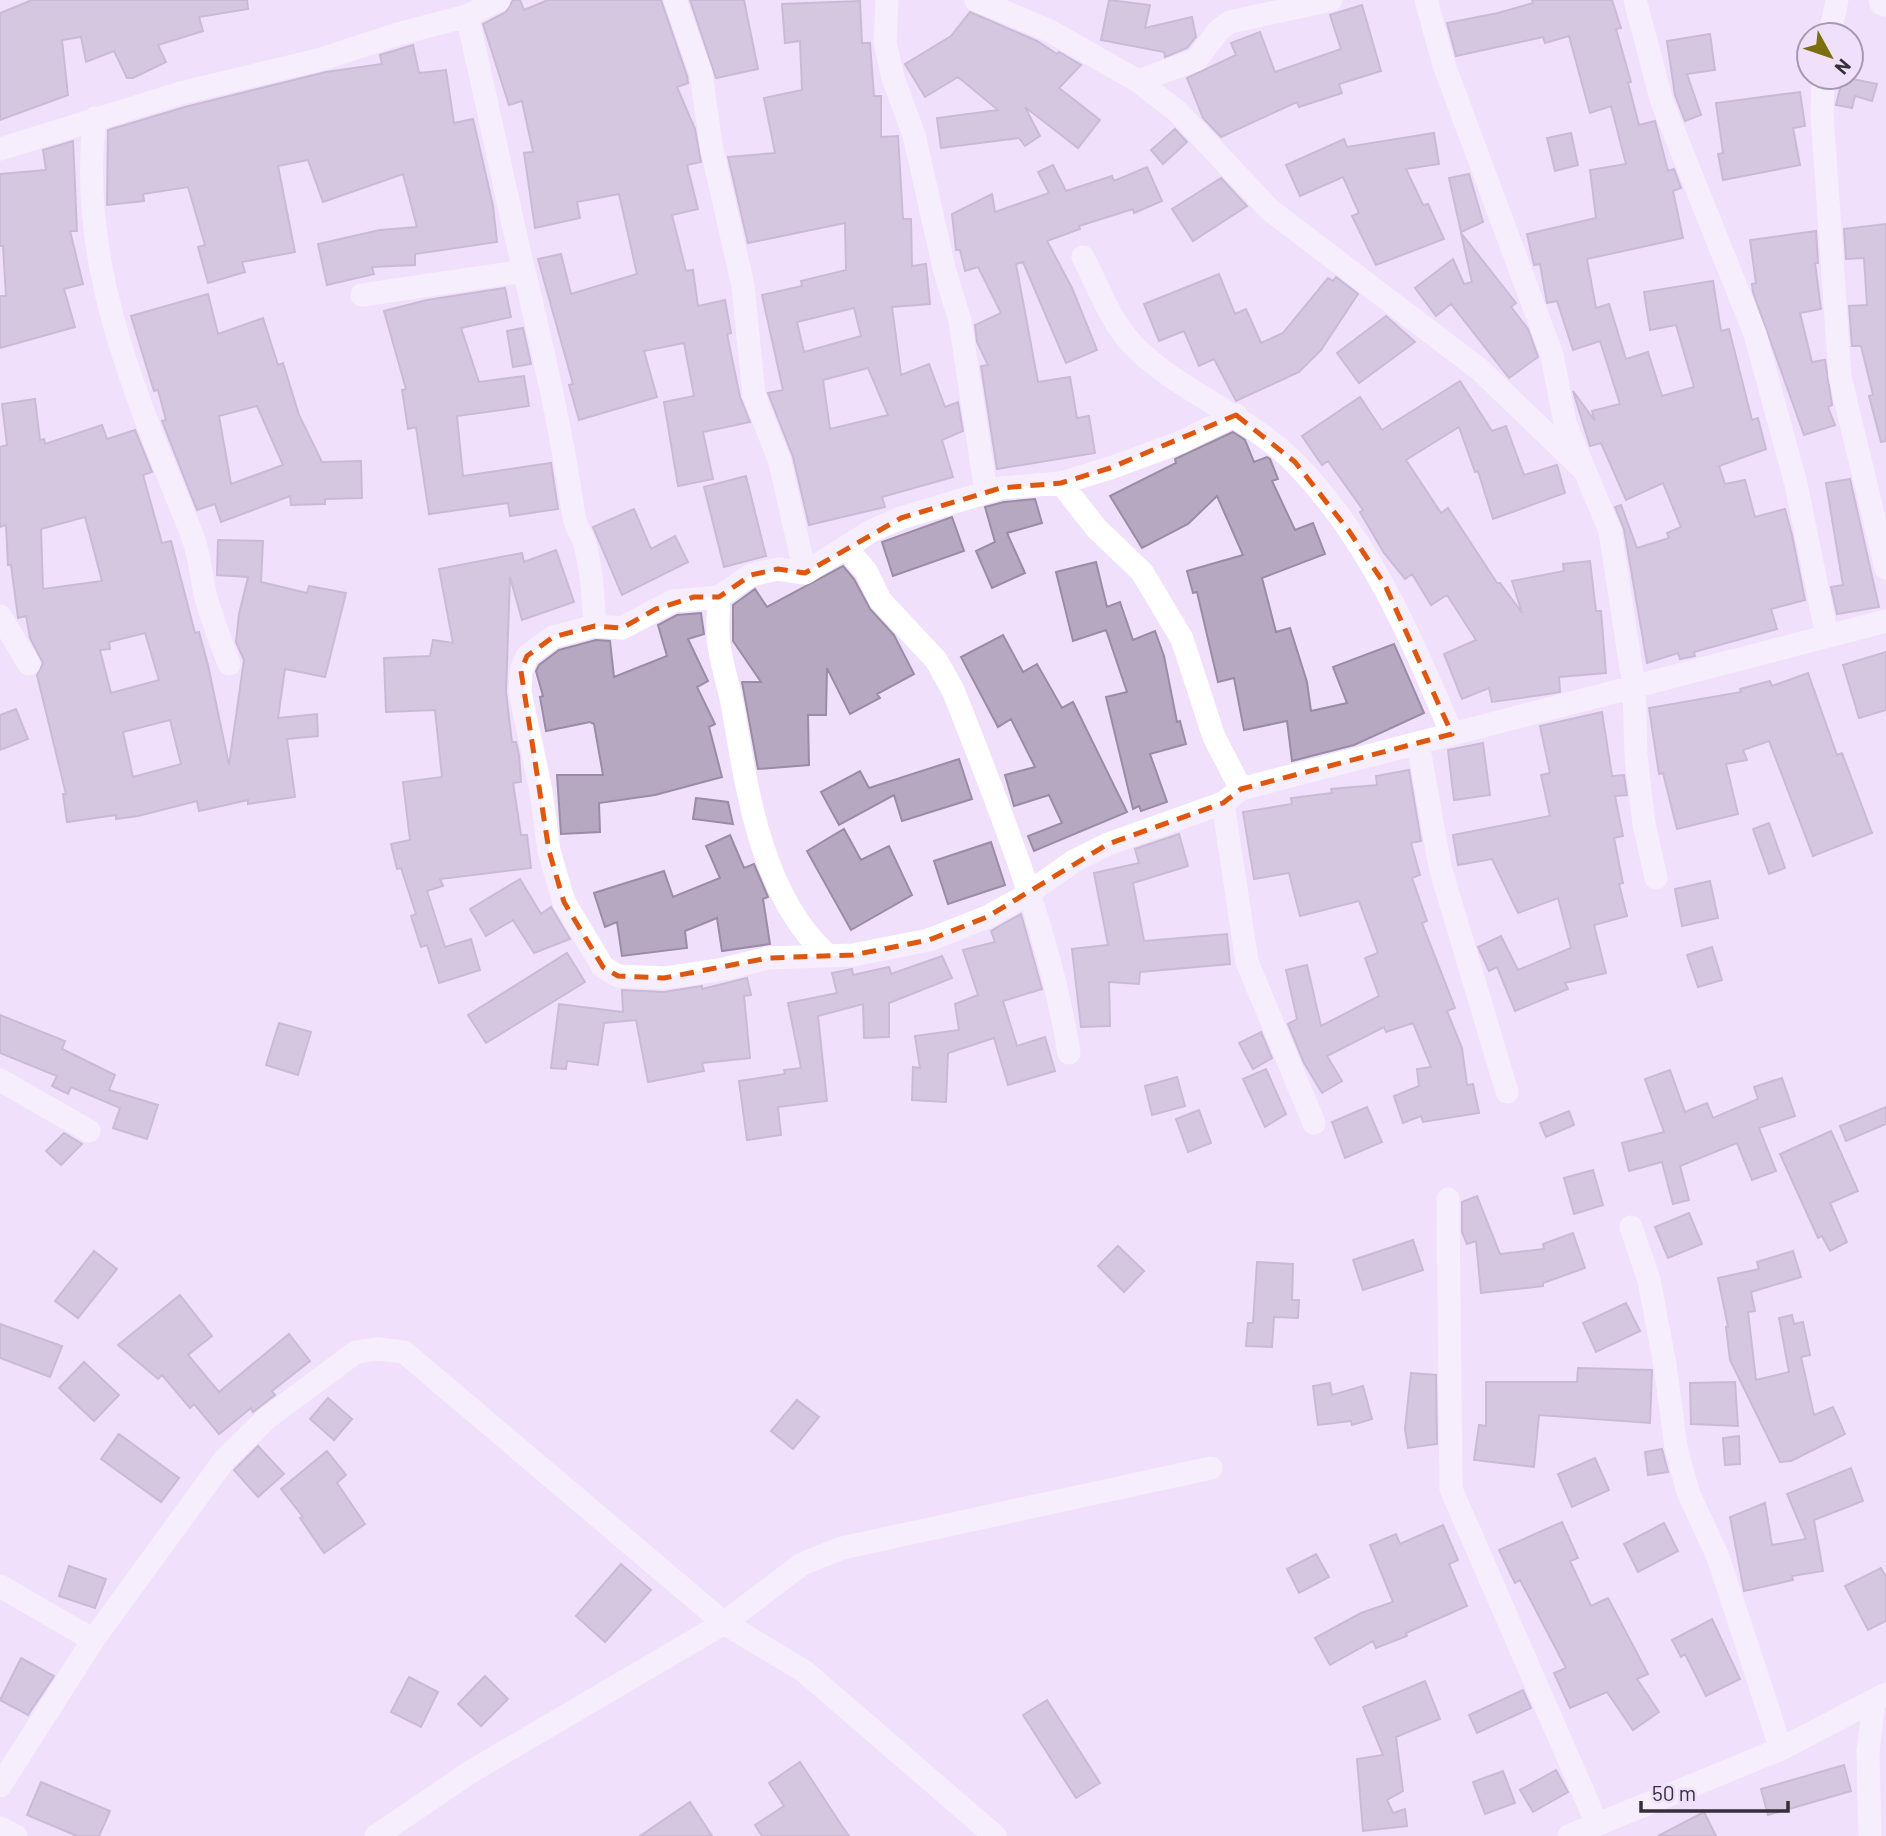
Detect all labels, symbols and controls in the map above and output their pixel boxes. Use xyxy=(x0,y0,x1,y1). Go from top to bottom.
north arrow xyxy=(1795,21,1865,91)
text: N xyxy=(1831,55,1856,79)
scale bar xyxy=(1641,1770,1788,1814)
text: 50 m xyxy=(1652,1780,1696,1805)

